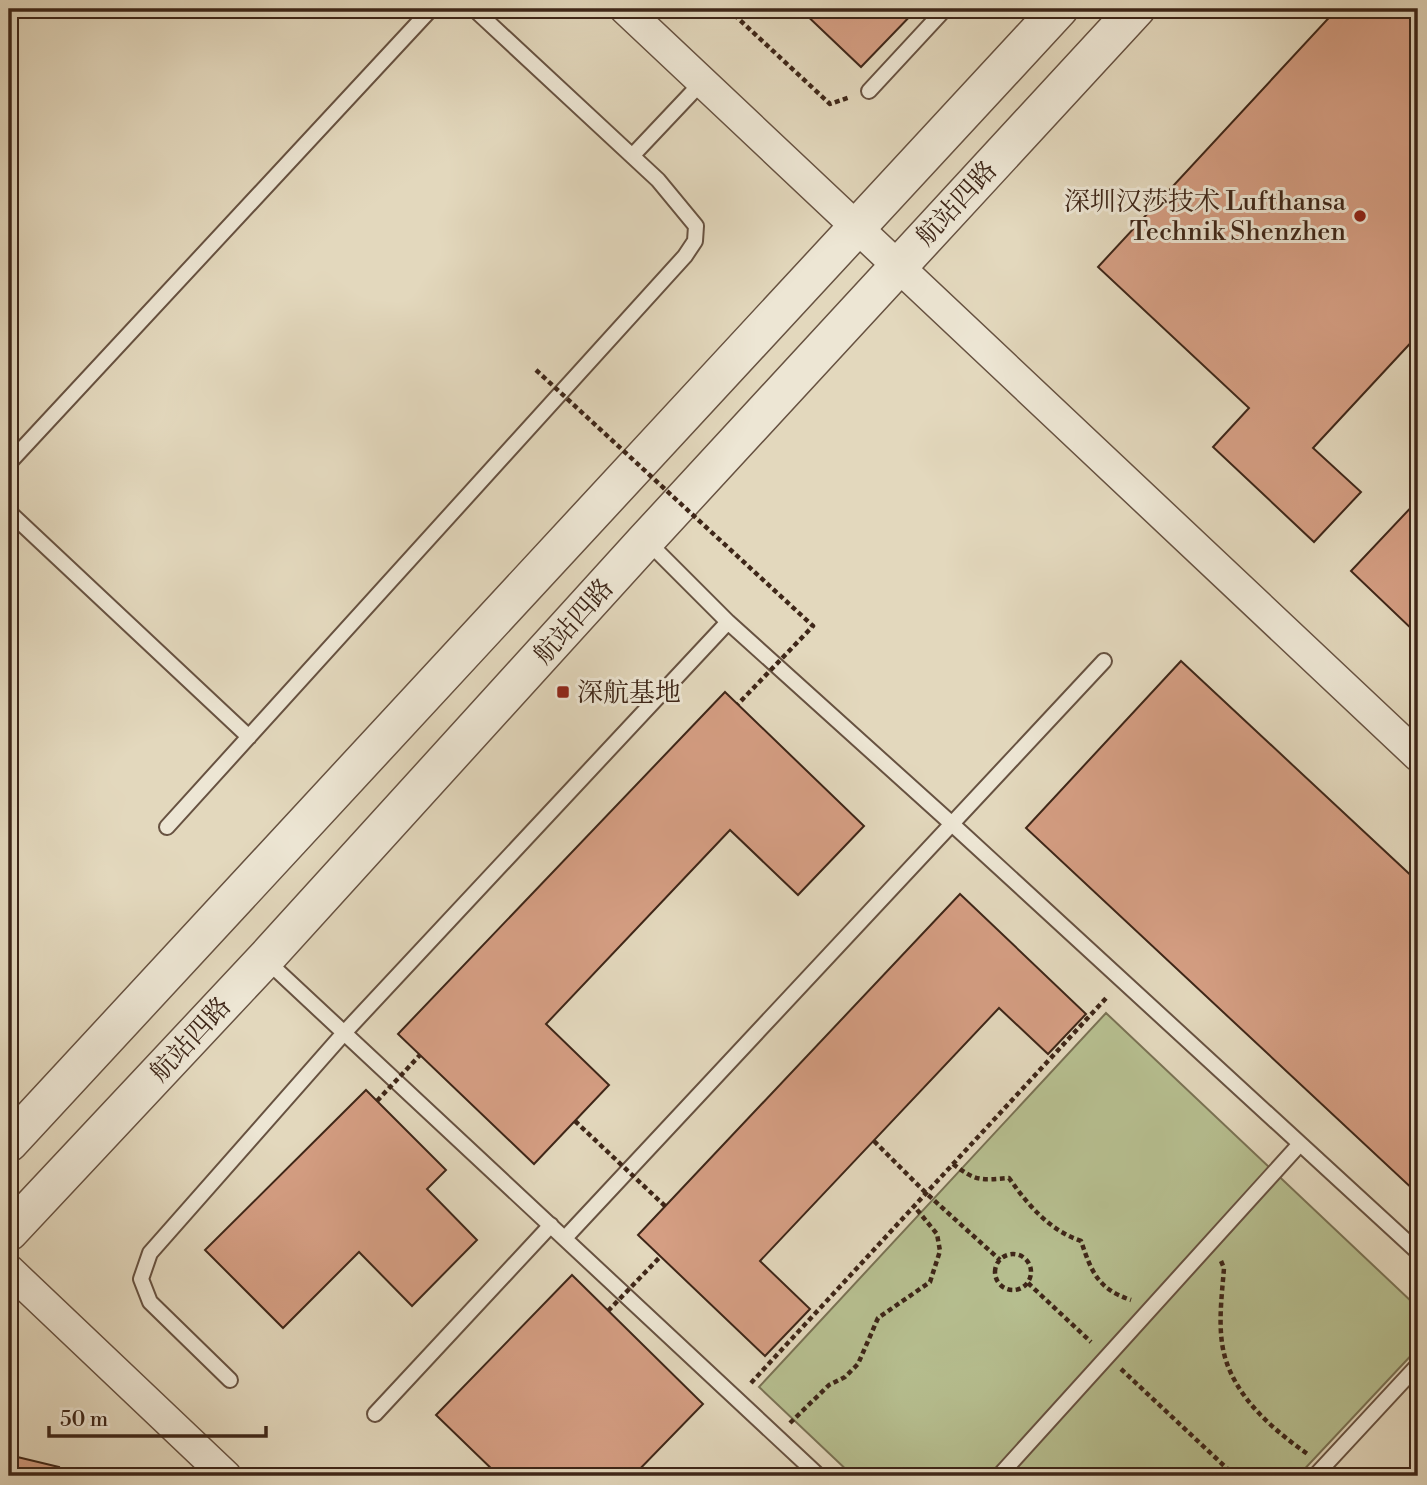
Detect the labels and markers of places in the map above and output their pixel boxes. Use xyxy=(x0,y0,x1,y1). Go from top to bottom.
place label: 深圳汉莎技术 Lufthansa Technik Shenzhen xyxy=(1064,186,1347,248)
marker: 深圳汉莎技术 Lufthansa Technik Shenzhen xyxy=(1352,208,1368,224)
place label: 深航基地 xyxy=(577,677,681,709)
marker: 深航基地 xyxy=(555,684,571,700)

